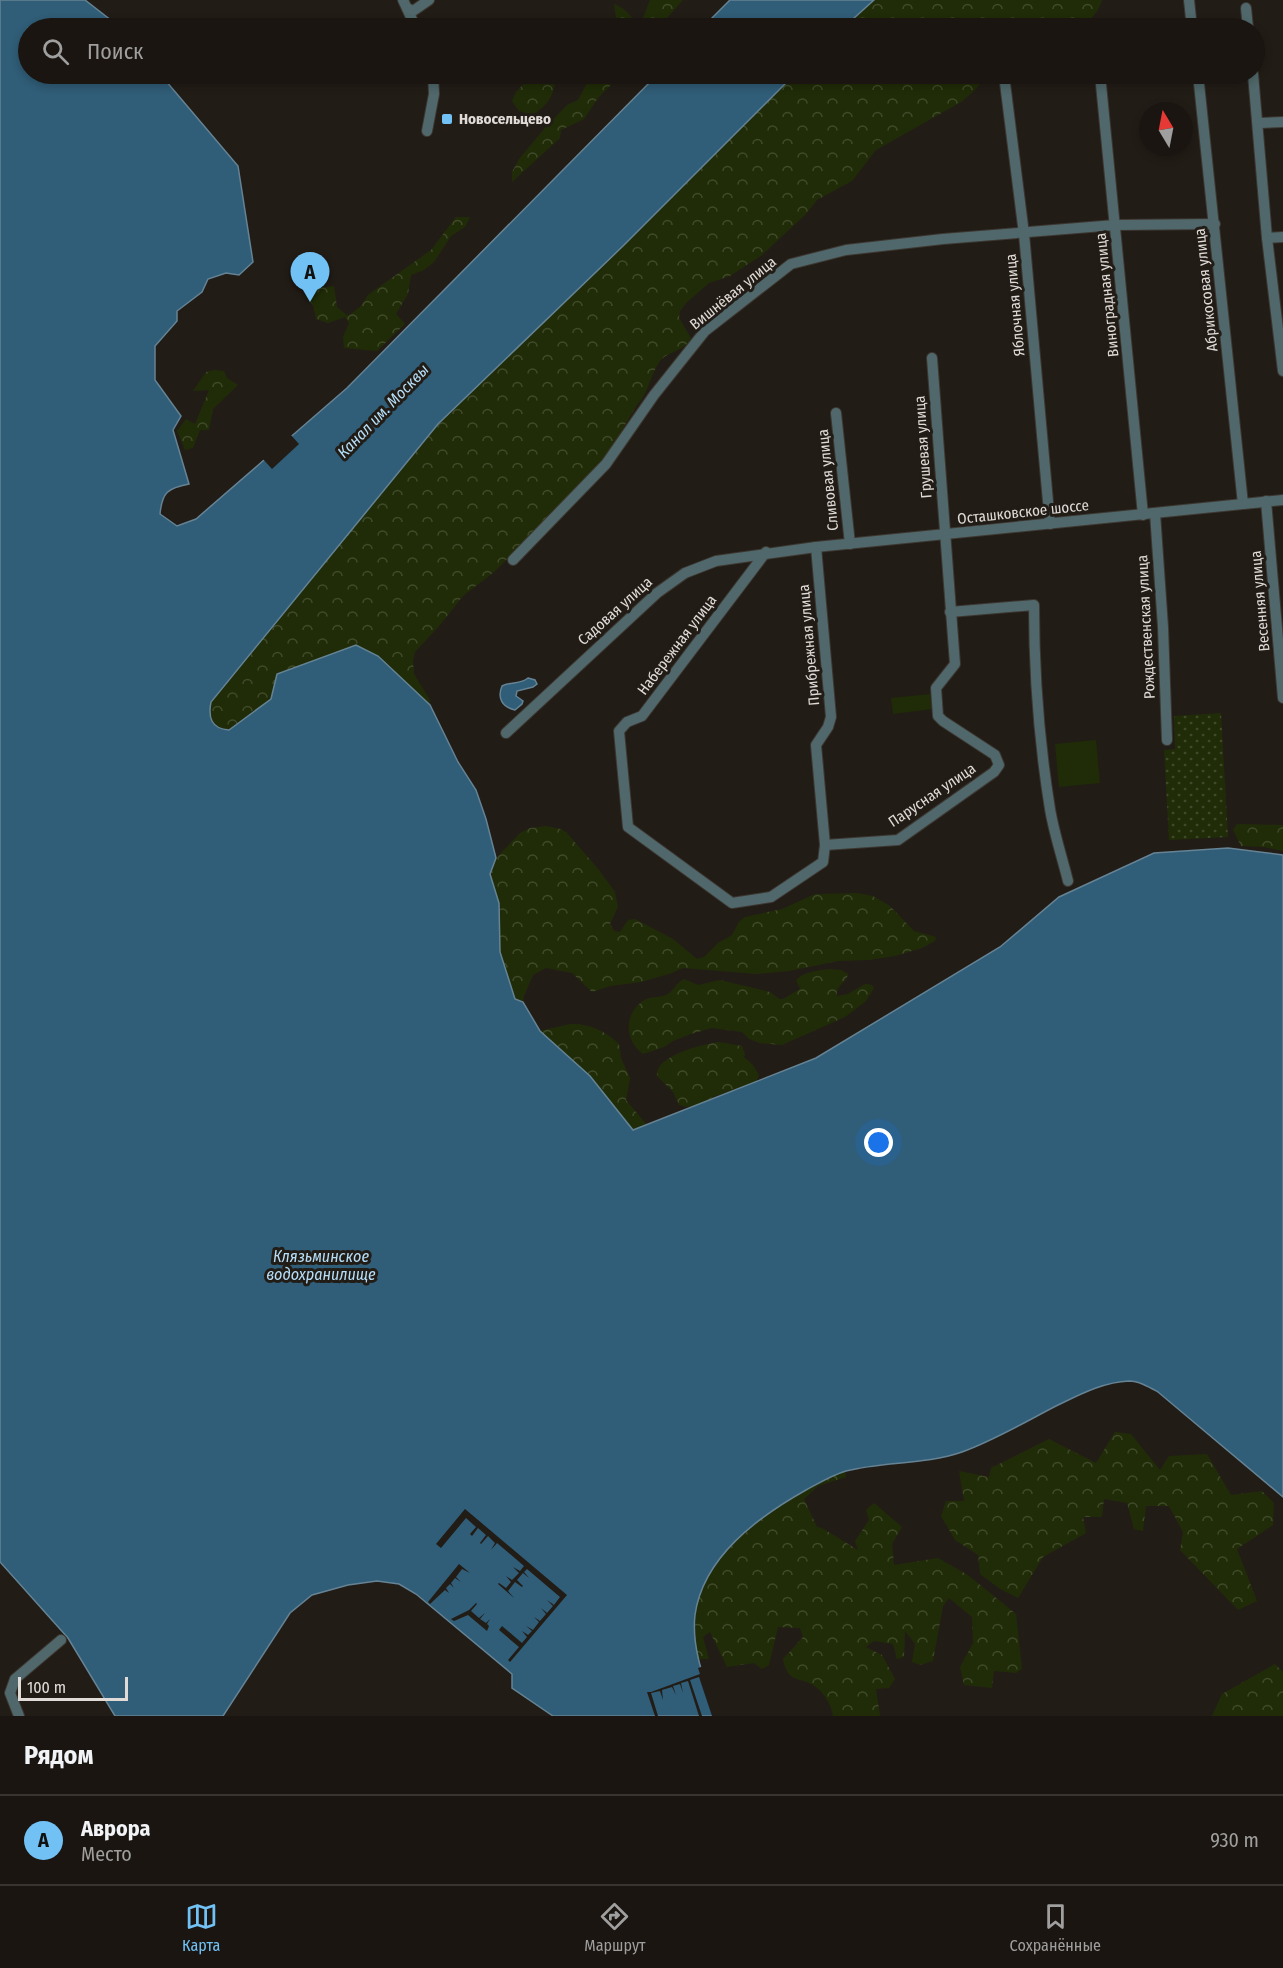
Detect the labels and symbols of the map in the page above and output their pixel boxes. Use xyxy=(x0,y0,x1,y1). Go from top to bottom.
north arrow xyxy=(1139,102,1193,156)
place label: Новосельцево xyxy=(459,110,551,128)
marker: Новосельцево xyxy=(440,112,454,126)
street label: Абрикосовая улица xyxy=(1191,227,1221,353)
street label: Виноградная улица xyxy=(1092,232,1122,358)
pin: A xyxy=(290,252,330,302)
street label: Вишнёвая улица xyxy=(686,253,780,333)
street label: Яблочная улица xyxy=(1002,253,1028,357)
water label: Канал им. Москвы xyxy=(333,360,433,462)
street label: Грушевая улица xyxy=(910,395,936,499)
street label: Сливовая улица xyxy=(814,428,842,532)
street label: Осташковское шоссе xyxy=(956,496,1090,528)
street label: Весенняя улица xyxy=(1247,550,1273,652)
street label: Рождественская улица xyxy=(1133,555,1159,699)
street label: Садовая улица xyxy=(574,573,656,649)
street label: Прибрежная улица xyxy=(795,584,823,706)
street label: Набережная улица xyxy=(634,592,720,698)
street label: Парусная улица xyxy=(885,759,979,831)
your location xyxy=(864,1128,893,1157)
water label: Клязьминское водохранилище xyxy=(266,1247,376,1284)
scale bar xyxy=(18,1674,128,1702)

